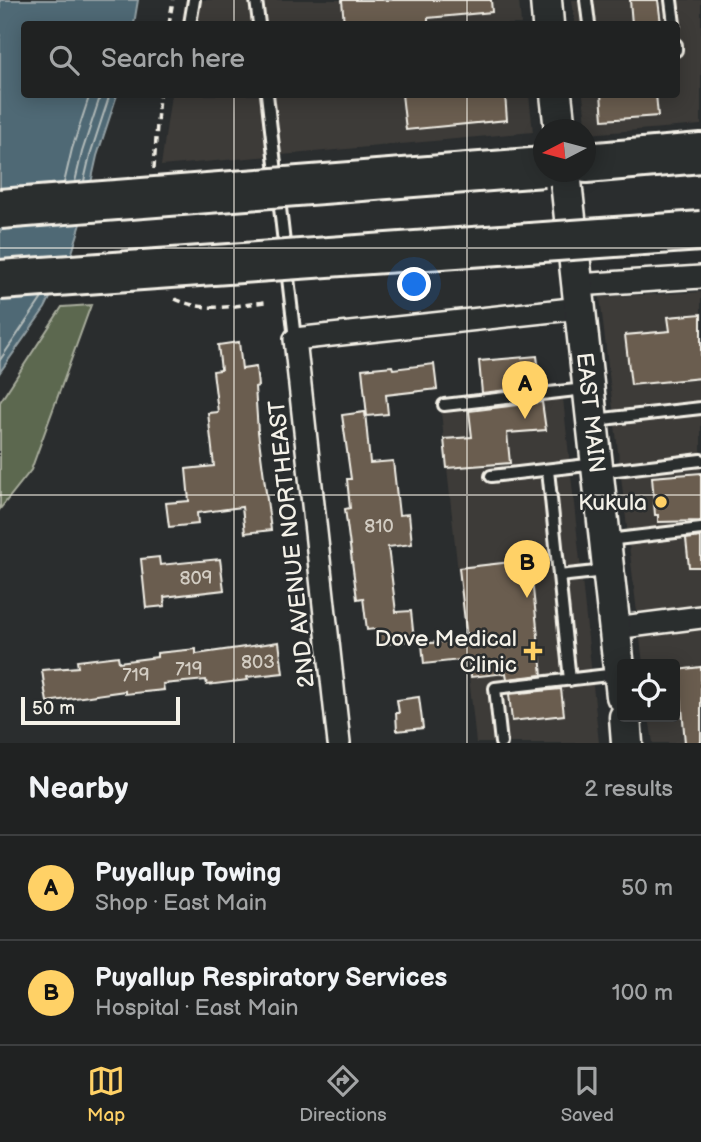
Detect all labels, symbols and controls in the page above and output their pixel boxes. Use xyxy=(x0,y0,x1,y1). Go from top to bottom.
search box xyxy=(21,21,680,98)
icon: search xyxy=(45,41,83,79)
text: Search here xyxy=(101,44,245,75)
north arrow xyxy=(533,119,596,182)
your location xyxy=(397,267,431,301)
street label: EAST MAIN xyxy=(570,351,611,474)
pin: A xyxy=(502,361,548,419)
street label: 2ND AVENUE NORTHEAST xyxy=(263,398,321,689)
place label: Kukula xyxy=(578,489,647,517)
marker: Kukula xyxy=(653,494,669,510)
house number: 810 xyxy=(364,515,394,538)
pin: B xyxy=(504,540,550,598)
house number: 809 xyxy=(179,567,213,590)
place label: Dove Medical Clinic xyxy=(375,625,517,679)
marker: Dove Medical Clinic xyxy=(523,641,543,661)
house number: 803 xyxy=(241,651,275,674)
house number: 719 xyxy=(175,658,203,681)
map controls xyxy=(617,659,680,722)
button: locate xyxy=(617,659,680,722)
house number: 719 xyxy=(122,664,150,687)
scale bar xyxy=(21,694,180,726)
text: 50 m xyxy=(32,697,75,720)
text: Nearby xyxy=(28,771,128,807)
text: 2 results xyxy=(584,775,673,803)
text: Puyallup Towing xyxy=(95,858,281,889)
text: A xyxy=(44,874,58,902)
text: 50 m xyxy=(621,874,673,902)
text: Shop · East Main xyxy=(95,889,267,917)
text: Puyallup Respiratory Services xyxy=(95,963,447,994)
text: B xyxy=(43,979,59,1007)
text: 100 m xyxy=(612,979,673,1007)
text: Hospital · East Main xyxy=(95,994,299,1022)
tab: Map xyxy=(87,1062,125,1127)
tab: Directions xyxy=(299,1062,387,1127)
tab: Saved xyxy=(561,1062,614,1127)

